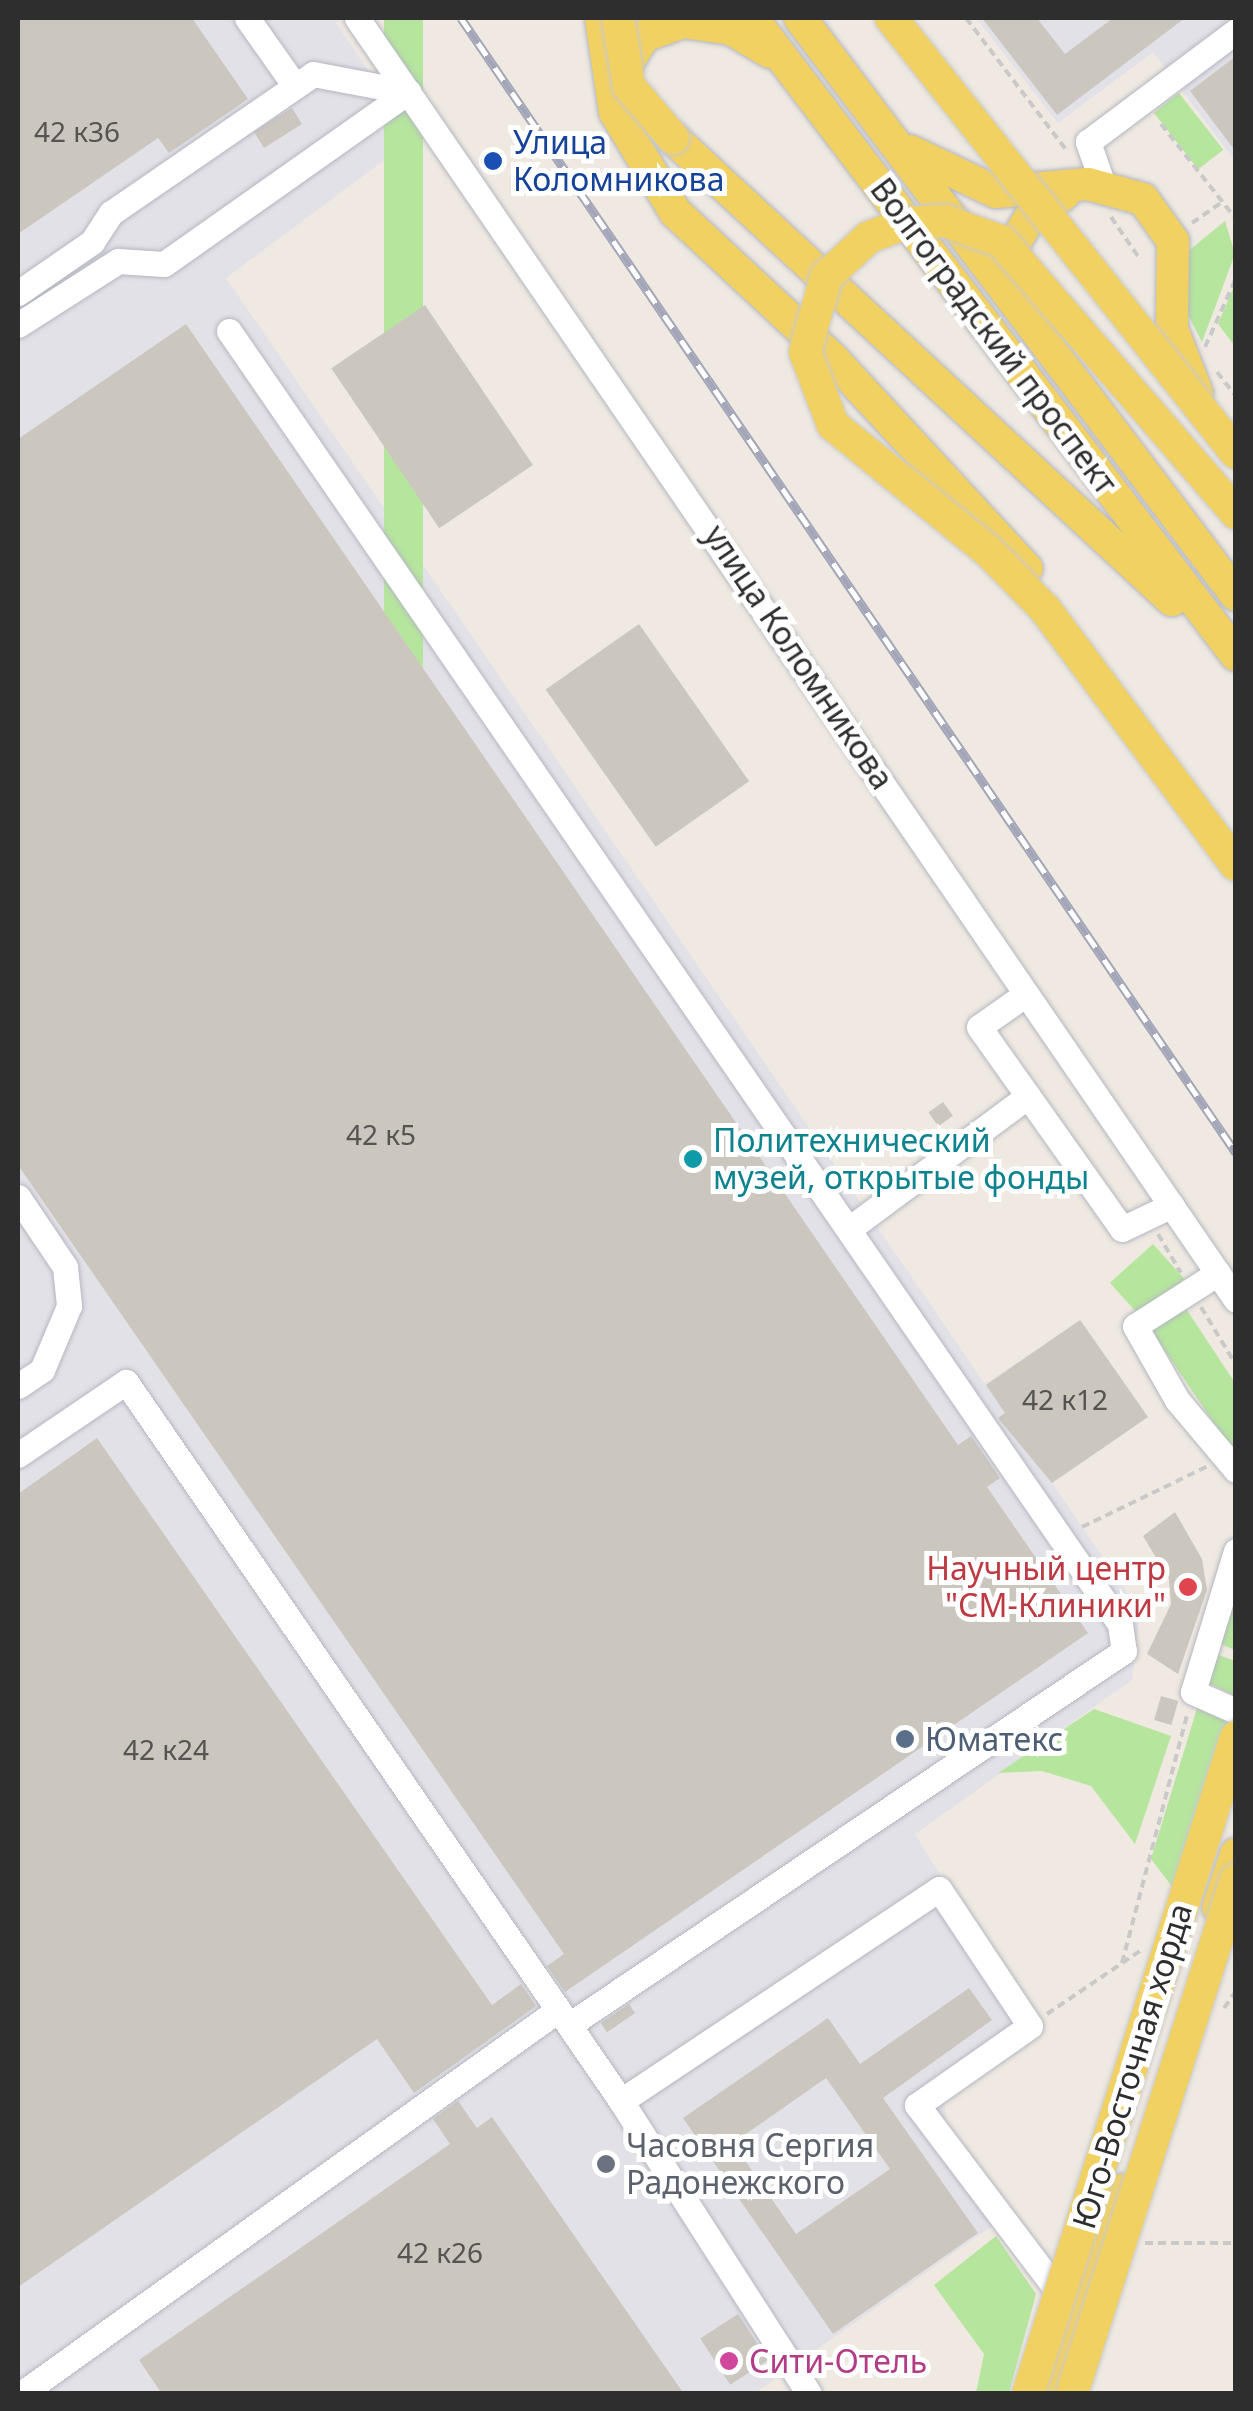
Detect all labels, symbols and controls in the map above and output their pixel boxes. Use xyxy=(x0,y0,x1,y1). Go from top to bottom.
house number: 42 к36 xyxy=(34,114,120,148)
place label: Улица Коломникова xyxy=(513,124,724,199)
marker: Улица Коломникова xyxy=(482,150,504,172)
street label: Волгоградский проспект xyxy=(863,171,1125,501)
street label: улица Коломникова xyxy=(696,518,902,796)
house number: 42 к5 xyxy=(346,1117,416,1151)
place label: Политехнический музей, открытые фонды xyxy=(713,1122,1089,1197)
marker: Политехнический музей, открытые фонды xyxy=(682,1148,704,1170)
house number: 42 к12 xyxy=(1022,1382,1108,1416)
place label: Научный центр "СМ-Клиники" xyxy=(926,1550,1166,1625)
marker: Научный центр "СМ-Клиники" xyxy=(1175,1574,1201,1600)
place label: Юматекс xyxy=(925,1720,1063,1758)
marker: Юматекс xyxy=(894,1728,916,1750)
house number: 42 к24 xyxy=(123,1732,209,1766)
street label: Юго-Восточная хорда xyxy=(1064,1899,1200,2233)
place label: Часовня Сергия Радонежского xyxy=(626,2127,874,2202)
marker: Часовня Сергия Радонежского xyxy=(595,2153,617,2175)
house number: 42 к26 xyxy=(397,2235,483,2269)
place label: Сити-Отель xyxy=(749,2342,927,2380)
marker: Сити-Отель xyxy=(718,2350,740,2372)

